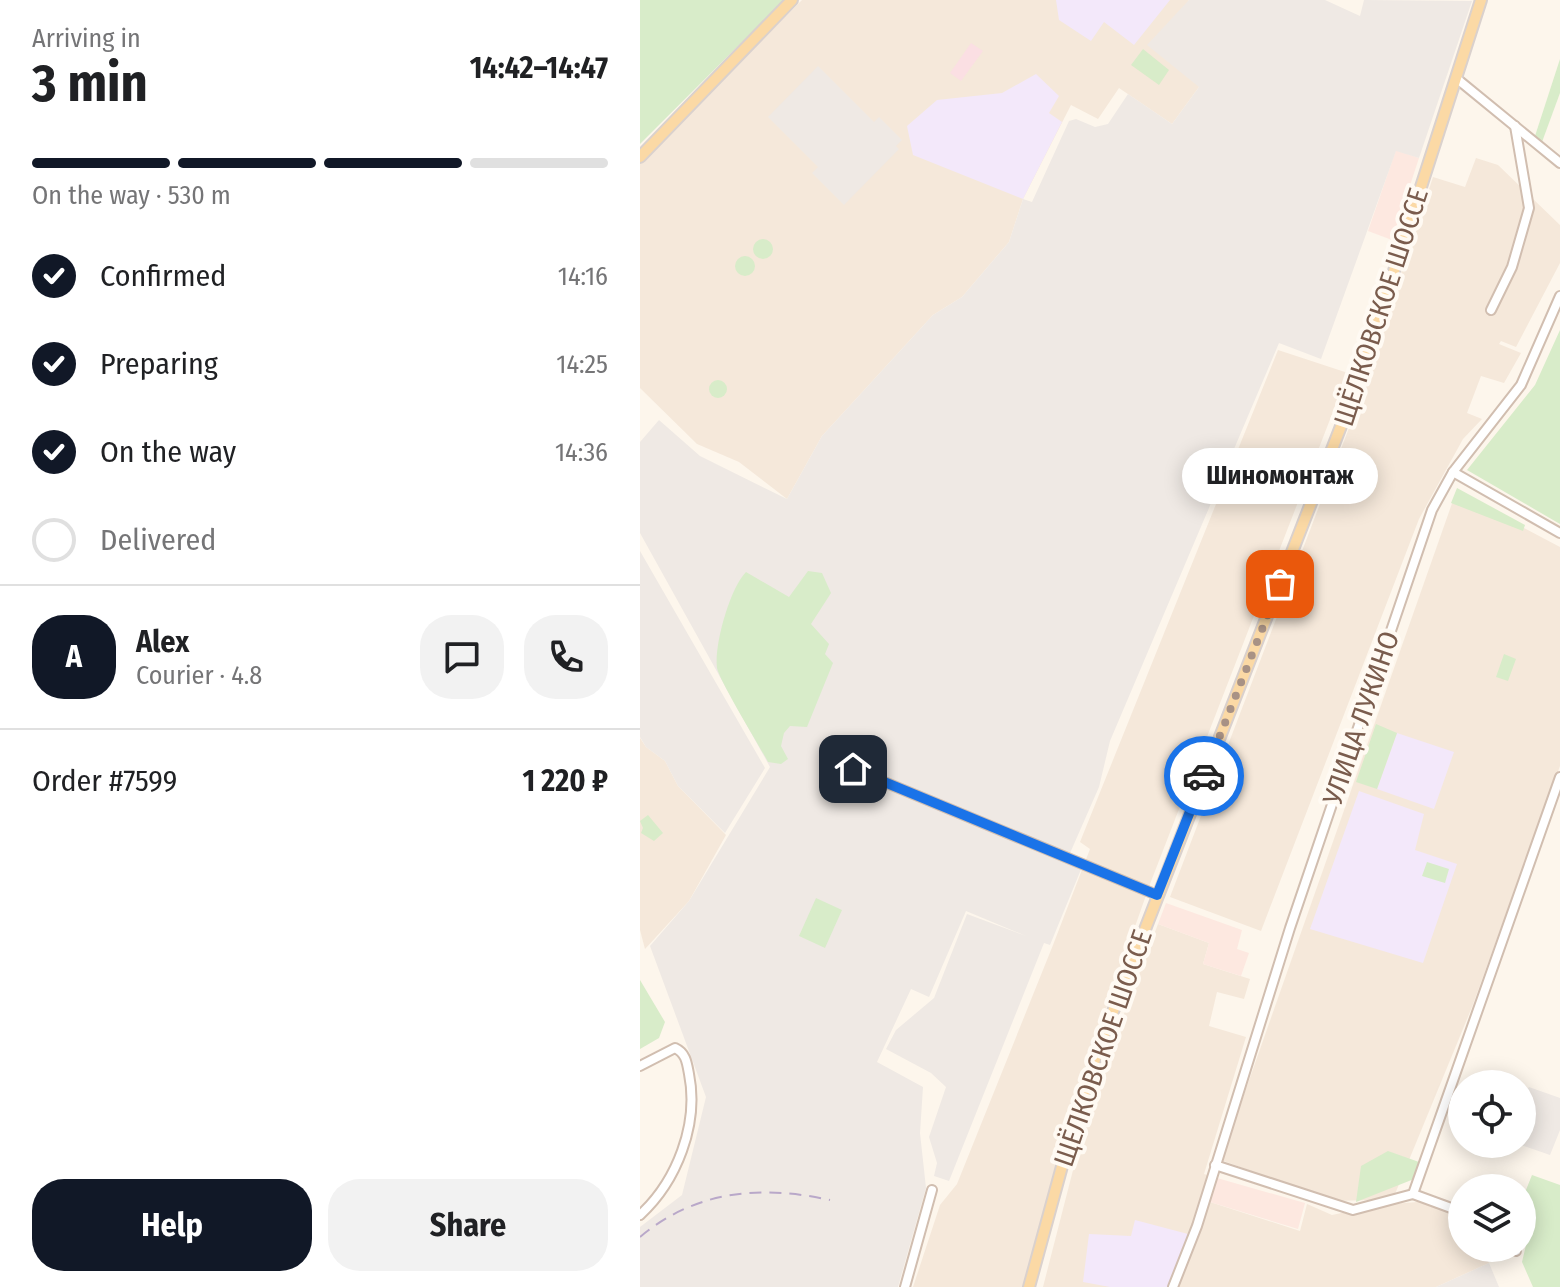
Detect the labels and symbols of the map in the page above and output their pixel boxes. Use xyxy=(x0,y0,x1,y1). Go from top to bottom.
street label: ЩЁЛКОВСКОЕ ШОССЕ xyxy=(1327,184,1435,430)
callout: Шиномонтаж xyxy=(1182,448,1378,504)
pin xyxy=(1246,550,1314,618)
street label: УЛИЦА ЛУКИНО xyxy=(1316,627,1406,810)
pin xyxy=(819,735,887,803)
courier xyxy=(1164,736,1244,816)
street label: ЩЁЛКОВСКОЕ ШОССЕ xyxy=(1047,925,1159,1171)

